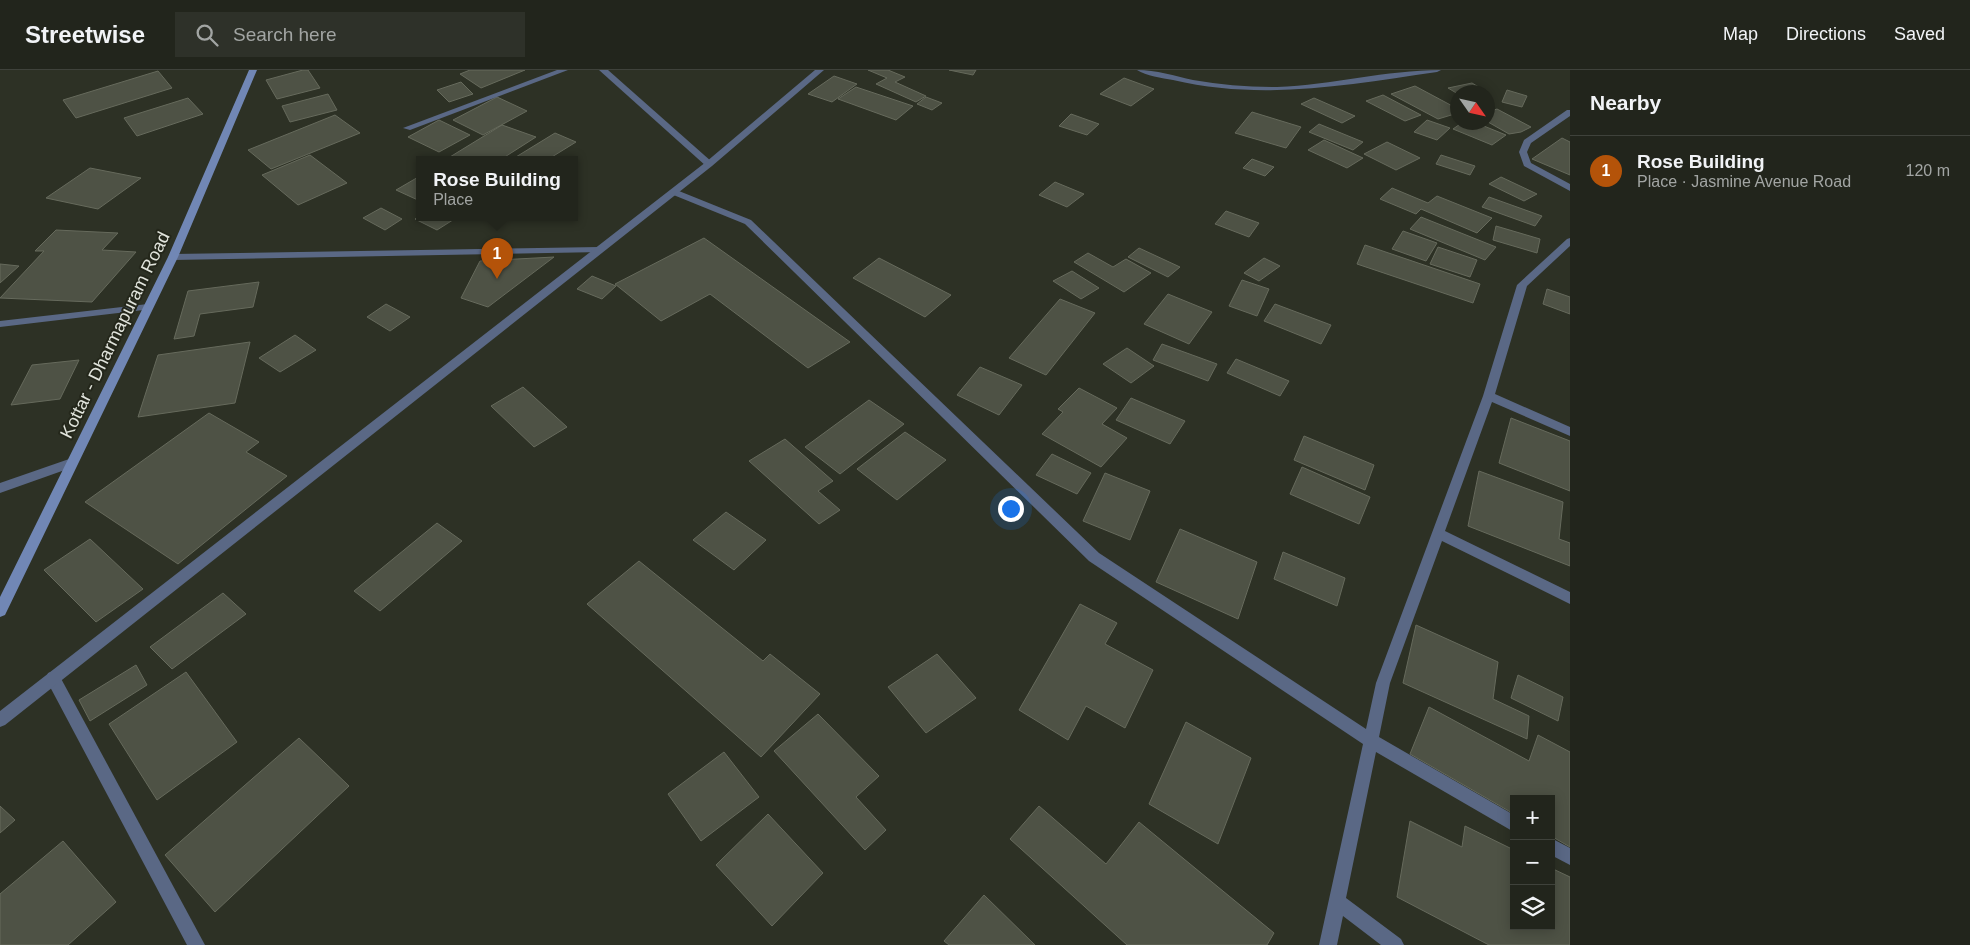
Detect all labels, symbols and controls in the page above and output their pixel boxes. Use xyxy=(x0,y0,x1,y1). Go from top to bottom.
search box xyxy=(175,12,525,57)
text: Streetwise xyxy=(25,21,145,48)
icon: search xyxy=(193,21,221,49)
text: Search here xyxy=(233,24,337,45)
text: Map xyxy=(1723,24,1758,44)
text: Directions xyxy=(1786,24,1866,44)
text: Saved xyxy=(1894,24,1945,44)
north arrow xyxy=(1450,85,1495,130)
text: Nearby xyxy=(1590,91,1661,114)
text: Rose Building xyxy=(1637,151,1765,172)
popup xyxy=(416,156,578,221)
text: 1 xyxy=(1602,162,1610,179)
text: 120 m xyxy=(1906,162,1950,179)
text: Rose Building xyxy=(433,169,561,190)
text: Place · Jasmine Avenue Road xyxy=(1637,173,1851,190)
text: Place xyxy=(433,191,473,208)
street label: Kottar - Dharmapuram Road xyxy=(56,229,174,441)
pin: 1 xyxy=(481,238,513,279)
your location xyxy=(998,496,1024,522)
map controls xyxy=(1510,795,1555,930)
button: + xyxy=(1510,795,1555,840)
button: − xyxy=(1510,840,1555,885)
button: layers xyxy=(1510,885,1555,930)

